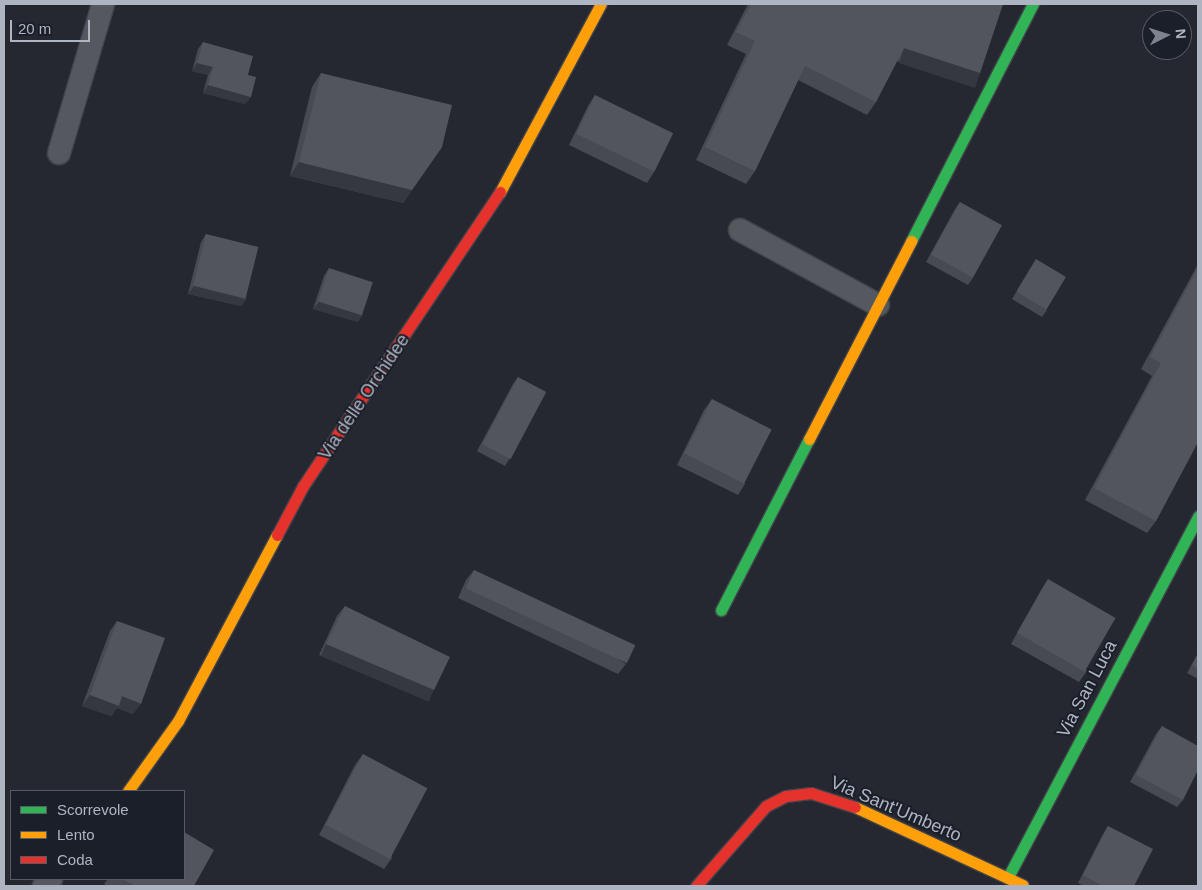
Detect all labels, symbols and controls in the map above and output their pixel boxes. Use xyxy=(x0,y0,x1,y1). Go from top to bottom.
scale bar xyxy=(12,10,92,42)
north arrow xyxy=(1142,10,1192,60)
text: 20 m xyxy=(18,20,51,37)
text: N xyxy=(1173,28,1189,40)
street label: Via delle Orchidee xyxy=(314,330,414,464)
street label: Via San Luca xyxy=(1052,637,1122,741)
street label: Via Sant'Umberto xyxy=(827,772,965,846)
legend xyxy=(10,790,185,880)
text: Scorrevole xyxy=(57,801,129,818)
text: Lento xyxy=(57,826,95,843)
text: Coda xyxy=(57,851,93,868)

